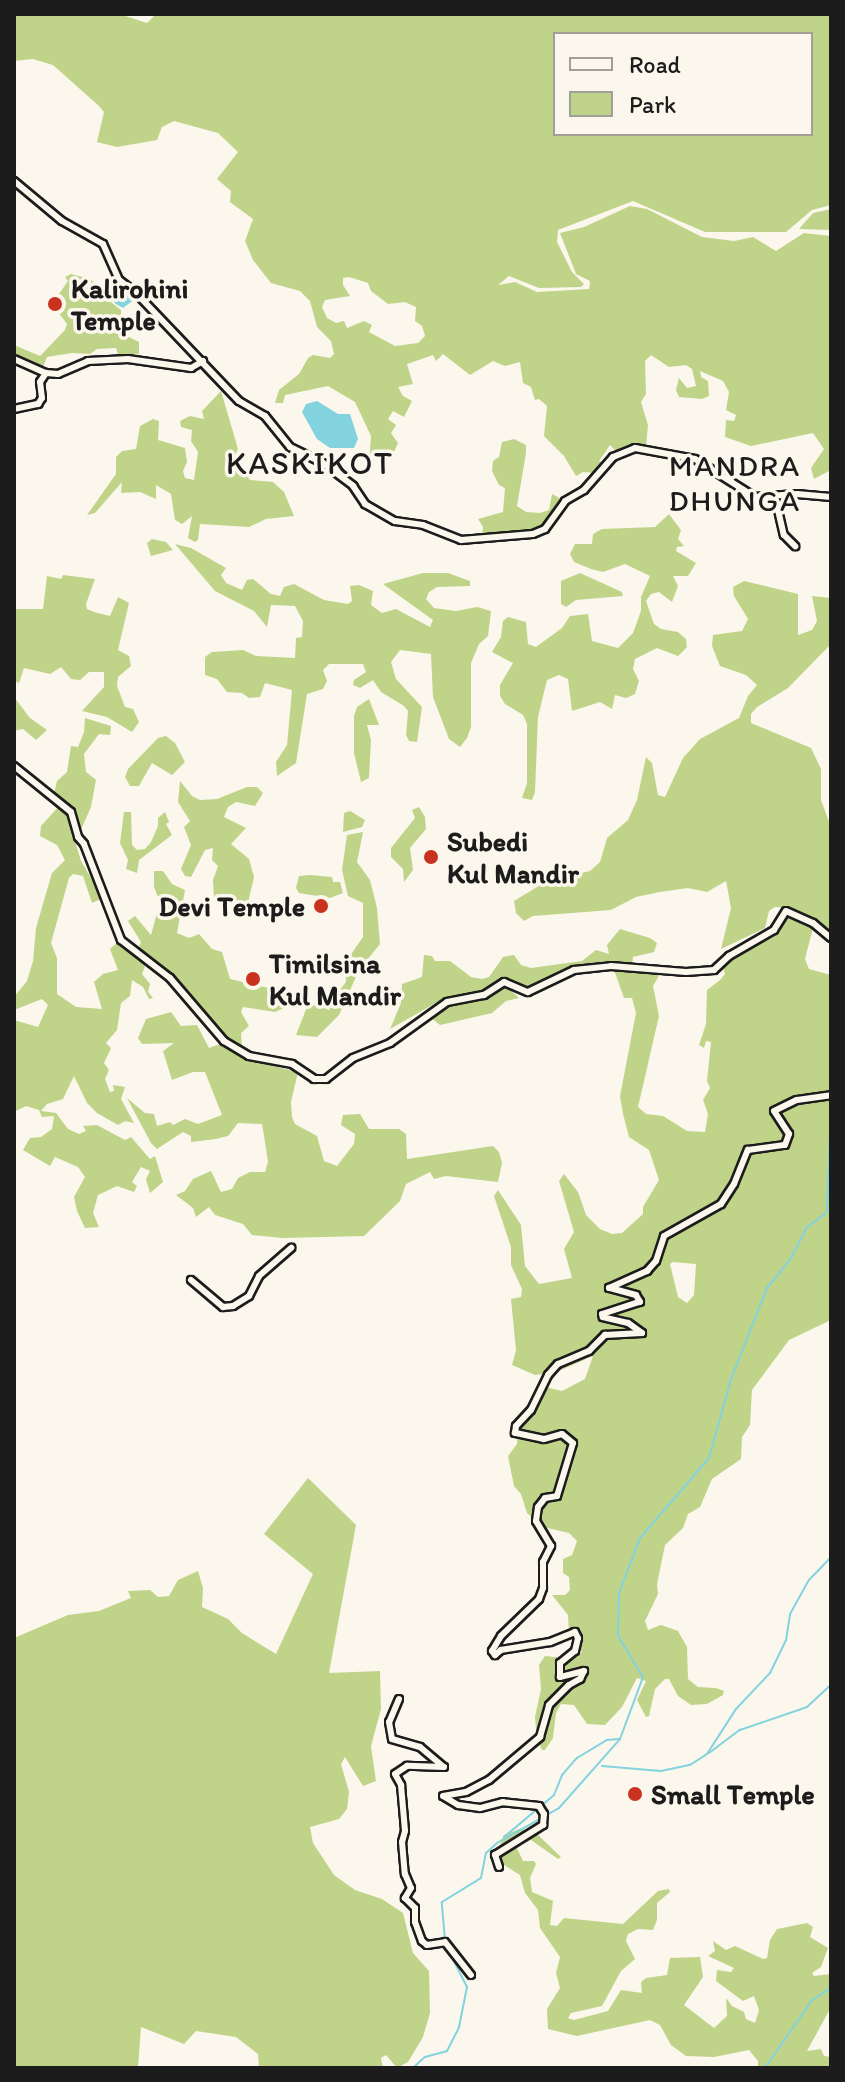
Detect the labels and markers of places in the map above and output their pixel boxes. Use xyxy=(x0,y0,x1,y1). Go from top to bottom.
place label: Kalirohini Temple xyxy=(71,271,188,337)
marker: Kalirohini Temple xyxy=(46,295,64,313)
place label: Subedi Kul Mandir xyxy=(447,824,580,890)
marker: Subedi Kul Mandir xyxy=(422,848,440,866)
place label: Devi Temple xyxy=(162,889,305,923)
marker: Devi Temple xyxy=(312,897,330,915)
place label: Timilsina Kul Mandir xyxy=(269,946,402,1012)
marker: Timilsina Kul Mandir xyxy=(244,970,262,988)
place label: Small Temple xyxy=(651,1777,812,1811)
marker: Small Temple xyxy=(626,1785,644,1803)

